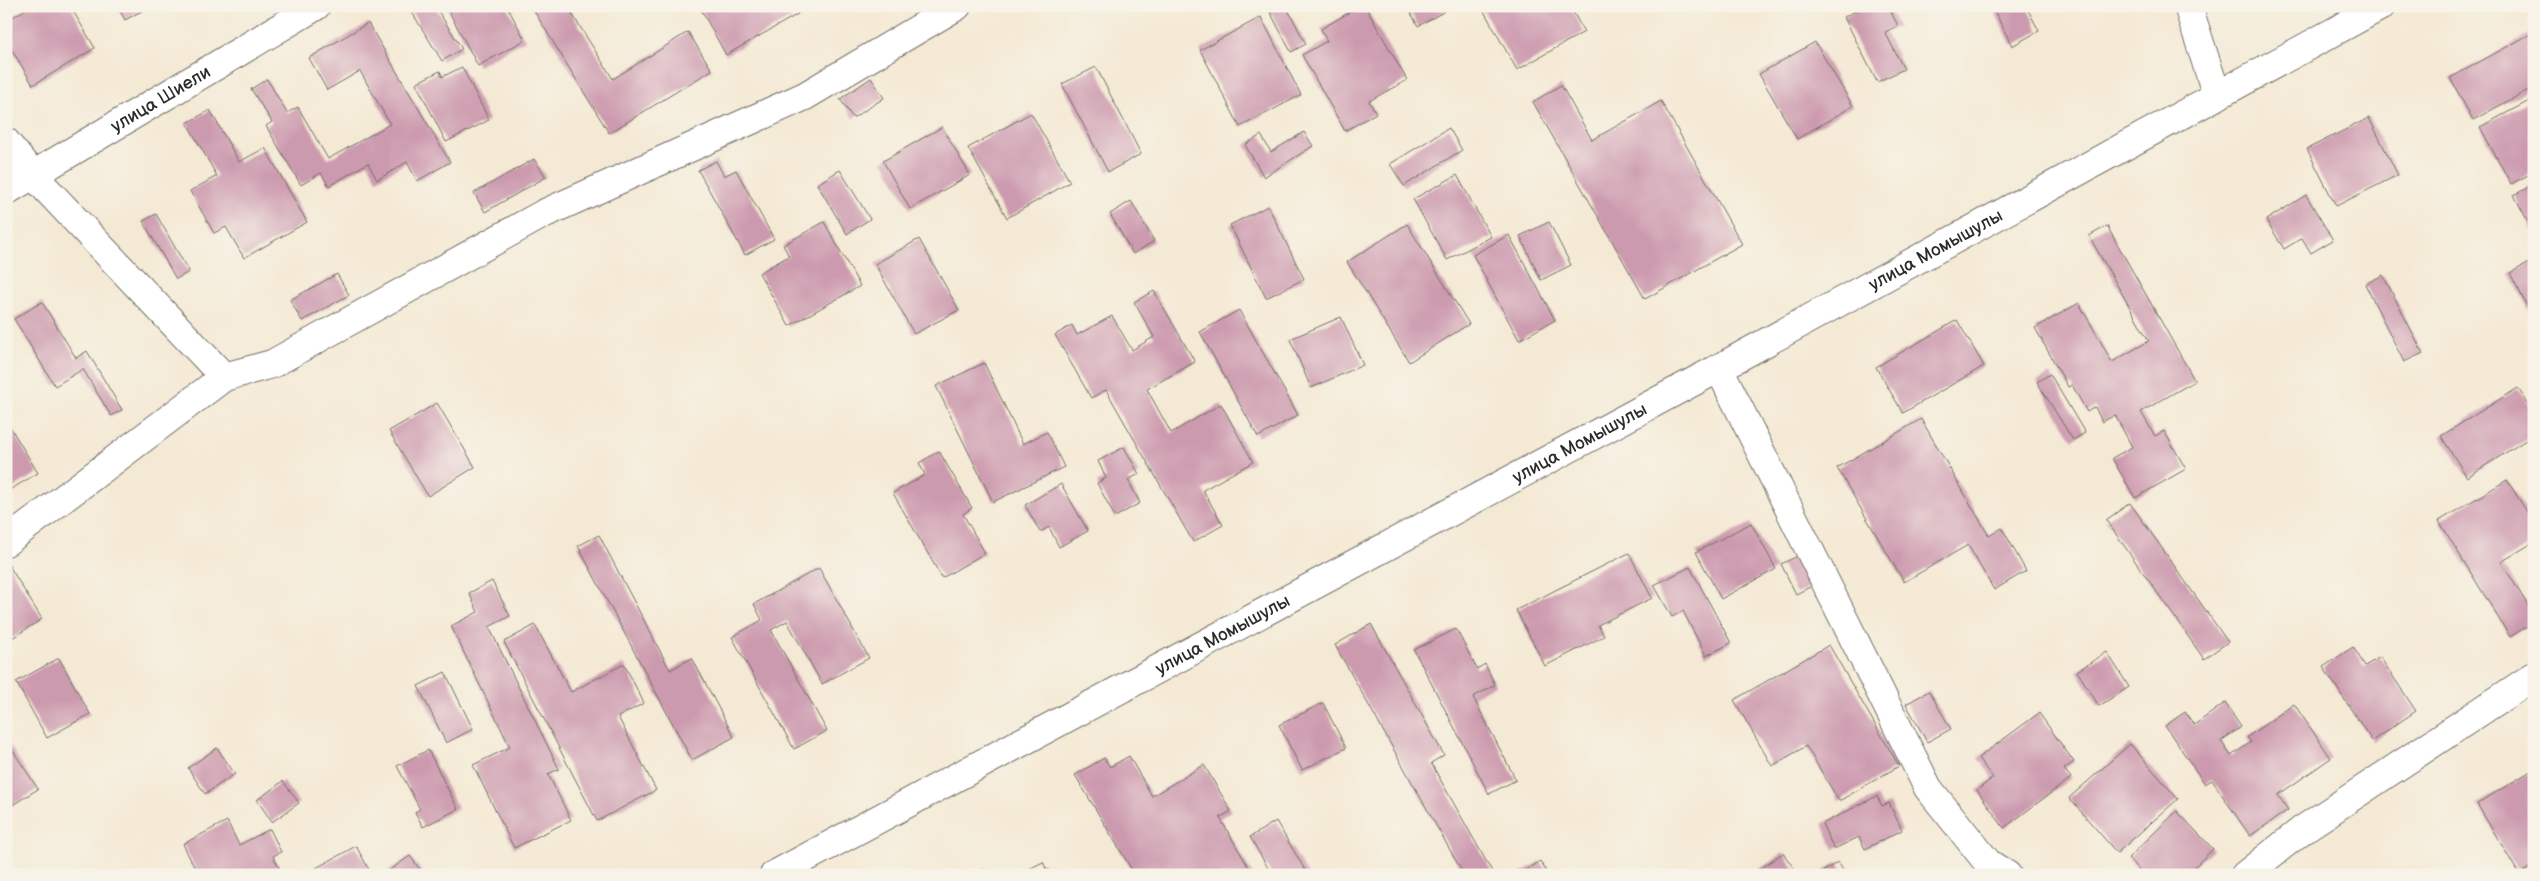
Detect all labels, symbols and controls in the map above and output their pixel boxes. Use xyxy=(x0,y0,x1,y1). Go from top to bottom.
street label: улица Шиели xyxy=(107,61,215,137)
street label: улица Момышулы xyxy=(1865,205,2006,295)
street label: улица Момышулы xyxy=(1509,399,1650,488)
street label: улица Момышулы xyxy=(1152,590,1294,679)

